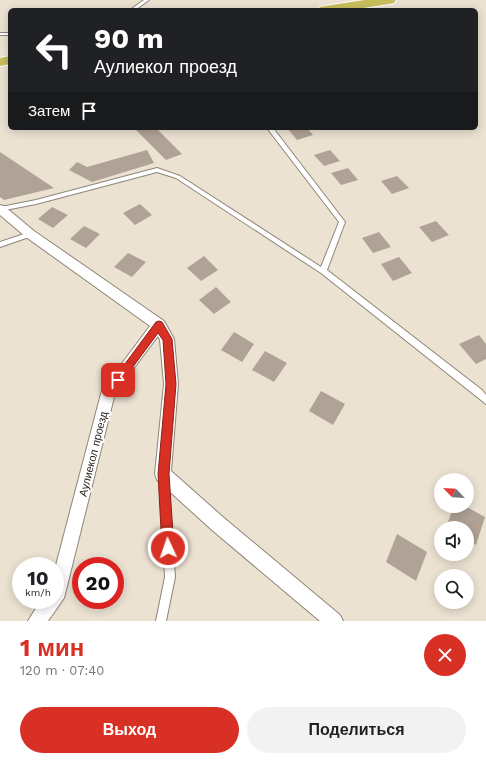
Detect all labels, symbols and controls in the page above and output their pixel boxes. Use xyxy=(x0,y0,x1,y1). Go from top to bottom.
text: 90 m xyxy=(94,22,164,55)
icon: left xyxy=(28,24,80,76)
text: Аулиекол проезд xyxy=(94,56,237,77)
icon: arrive xyxy=(78,100,100,122)
text: Затем xyxy=(28,102,70,120)
pin xyxy=(101,363,135,397)
icon: arrive xyxy=(107,369,129,391)
street label: Аулиекол проезд xyxy=(77,410,111,498)
north arrow xyxy=(434,473,474,513)
map controls xyxy=(434,473,474,609)
button: sound xyxy=(434,521,474,561)
position arrow xyxy=(147,527,189,569)
speed limit sign: 20 xyxy=(72,557,124,609)
text: 10 xyxy=(27,566,49,590)
button: search xyxy=(434,569,474,609)
text: km/h xyxy=(25,587,51,598)
text: 1 мин xyxy=(20,634,84,662)
button: close xyxy=(424,634,466,676)
text: 120 m · 07:40 xyxy=(20,663,104,678)
button: Выход xyxy=(20,707,239,753)
button: Поделиться xyxy=(247,707,466,753)

